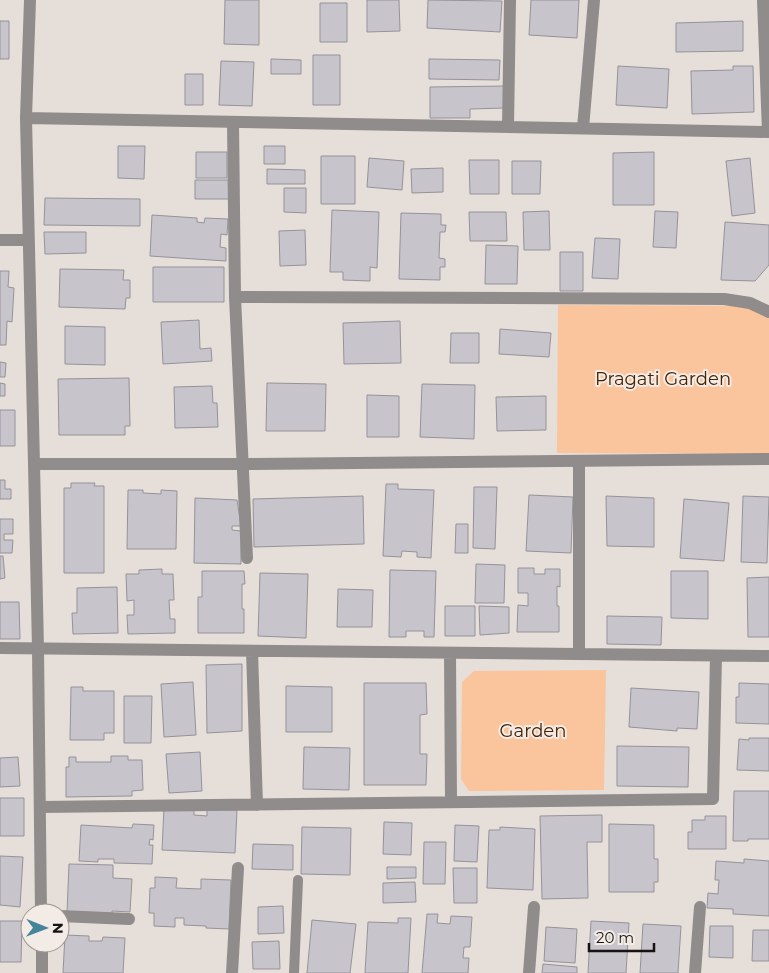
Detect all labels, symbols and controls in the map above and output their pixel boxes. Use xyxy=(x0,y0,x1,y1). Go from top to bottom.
park label: Pragati Garden xyxy=(595,368,731,390)
park label: Garden xyxy=(500,720,566,742)
north arrow xyxy=(20,903,70,953)
scale bar xyxy=(589,920,654,952)
text: N xyxy=(49,922,67,934)
text: 20 m xyxy=(596,928,634,947)

